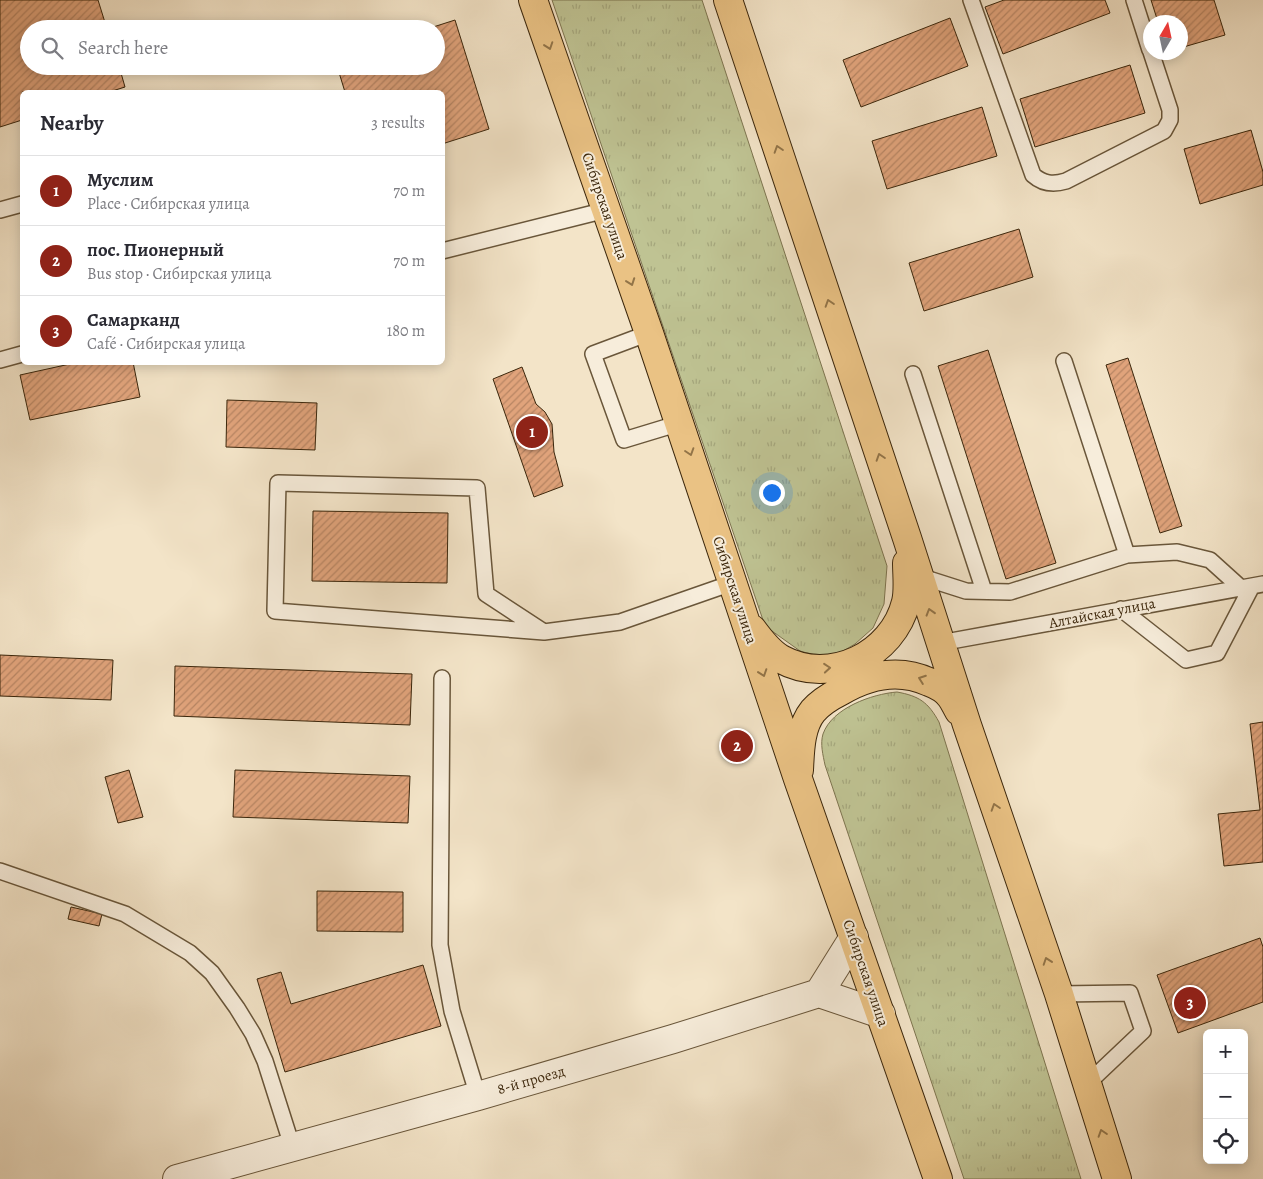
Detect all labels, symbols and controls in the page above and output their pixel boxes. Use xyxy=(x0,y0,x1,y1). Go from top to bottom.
north arrow xyxy=(1143,15,1188,60)
search box xyxy=(20,20,445,75)
icon: search xyxy=(38,34,66,62)
text: Search here xyxy=(78,35,168,61)
one-way arrow xyxy=(543,41,553,50)
text: Nearby xyxy=(40,109,103,137)
text: 3 results xyxy=(371,112,425,134)
one-way arrow xyxy=(774,145,784,154)
street label: Сибирская улица xyxy=(577,150,633,262)
text: Муслим xyxy=(87,167,154,193)
text: 1 xyxy=(53,180,59,202)
text: 70 m xyxy=(393,180,425,202)
text: Place · Сибирская улица xyxy=(87,193,250,215)
text: пос. Пионерный xyxy=(87,237,224,263)
text: 2 xyxy=(52,250,60,272)
text: 70 m xyxy=(393,250,425,272)
text: Bus stop · Сибирская улица xyxy=(87,263,272,285)
one-way arrow xyxy=(625,277,635,286)
one-way arrow xyxy=(825,299,835,308)
text: Самарканд xyxy=(87,307,180,333)
text: 3 xyxy=(53,320,59,342)
text: 180 m xyxy=(387,320,425,342)
text: Café · Сибирская улица xyxy=(87,333,245,355)
pin: 1 xyxy=(516,413,548,451)
one-way arrow xyxy=(684,448,694,456)
one-way arrow xyxy=(876,454,886,462)
your location xyxy=(759,480,785,506)
street label: Сибирская улица xyxy=(708,534,762,646)
street label: Алтайская улица xyxy=(1046,593,1157,633)
one-way arrow xyxy=(926,608,936,617)
one-way arrow xyxy=(823,663,831,674)
one-way arrow xyxy=(757,668,767,677)
one-way arrow xyxy=(918,675,927,685)
pin: 2 xyxy=(721,727,753,765)
one-way arrow xyxy=(991,804,1001,812)
street label: Сибирская улица xyxy=(838,917,894,1029)
one-way arrow xyxy=(1043,957,1053,966)
pin: 3 xyxy=(1174,984,1206,1022)
map controls xyxy=(1203,1029,1248,1164)
button: + xyxy=(1203,1029,1248,1074)
street label: 8-й проезд xyxy=(495,1061,567,1099)
button: − xyxy=(1203,1074,1248,1119)
button: locate xyxy=(1203,1119,1248,1164)
one-way arrow xyxy=(1098,1129,1108,1137)

